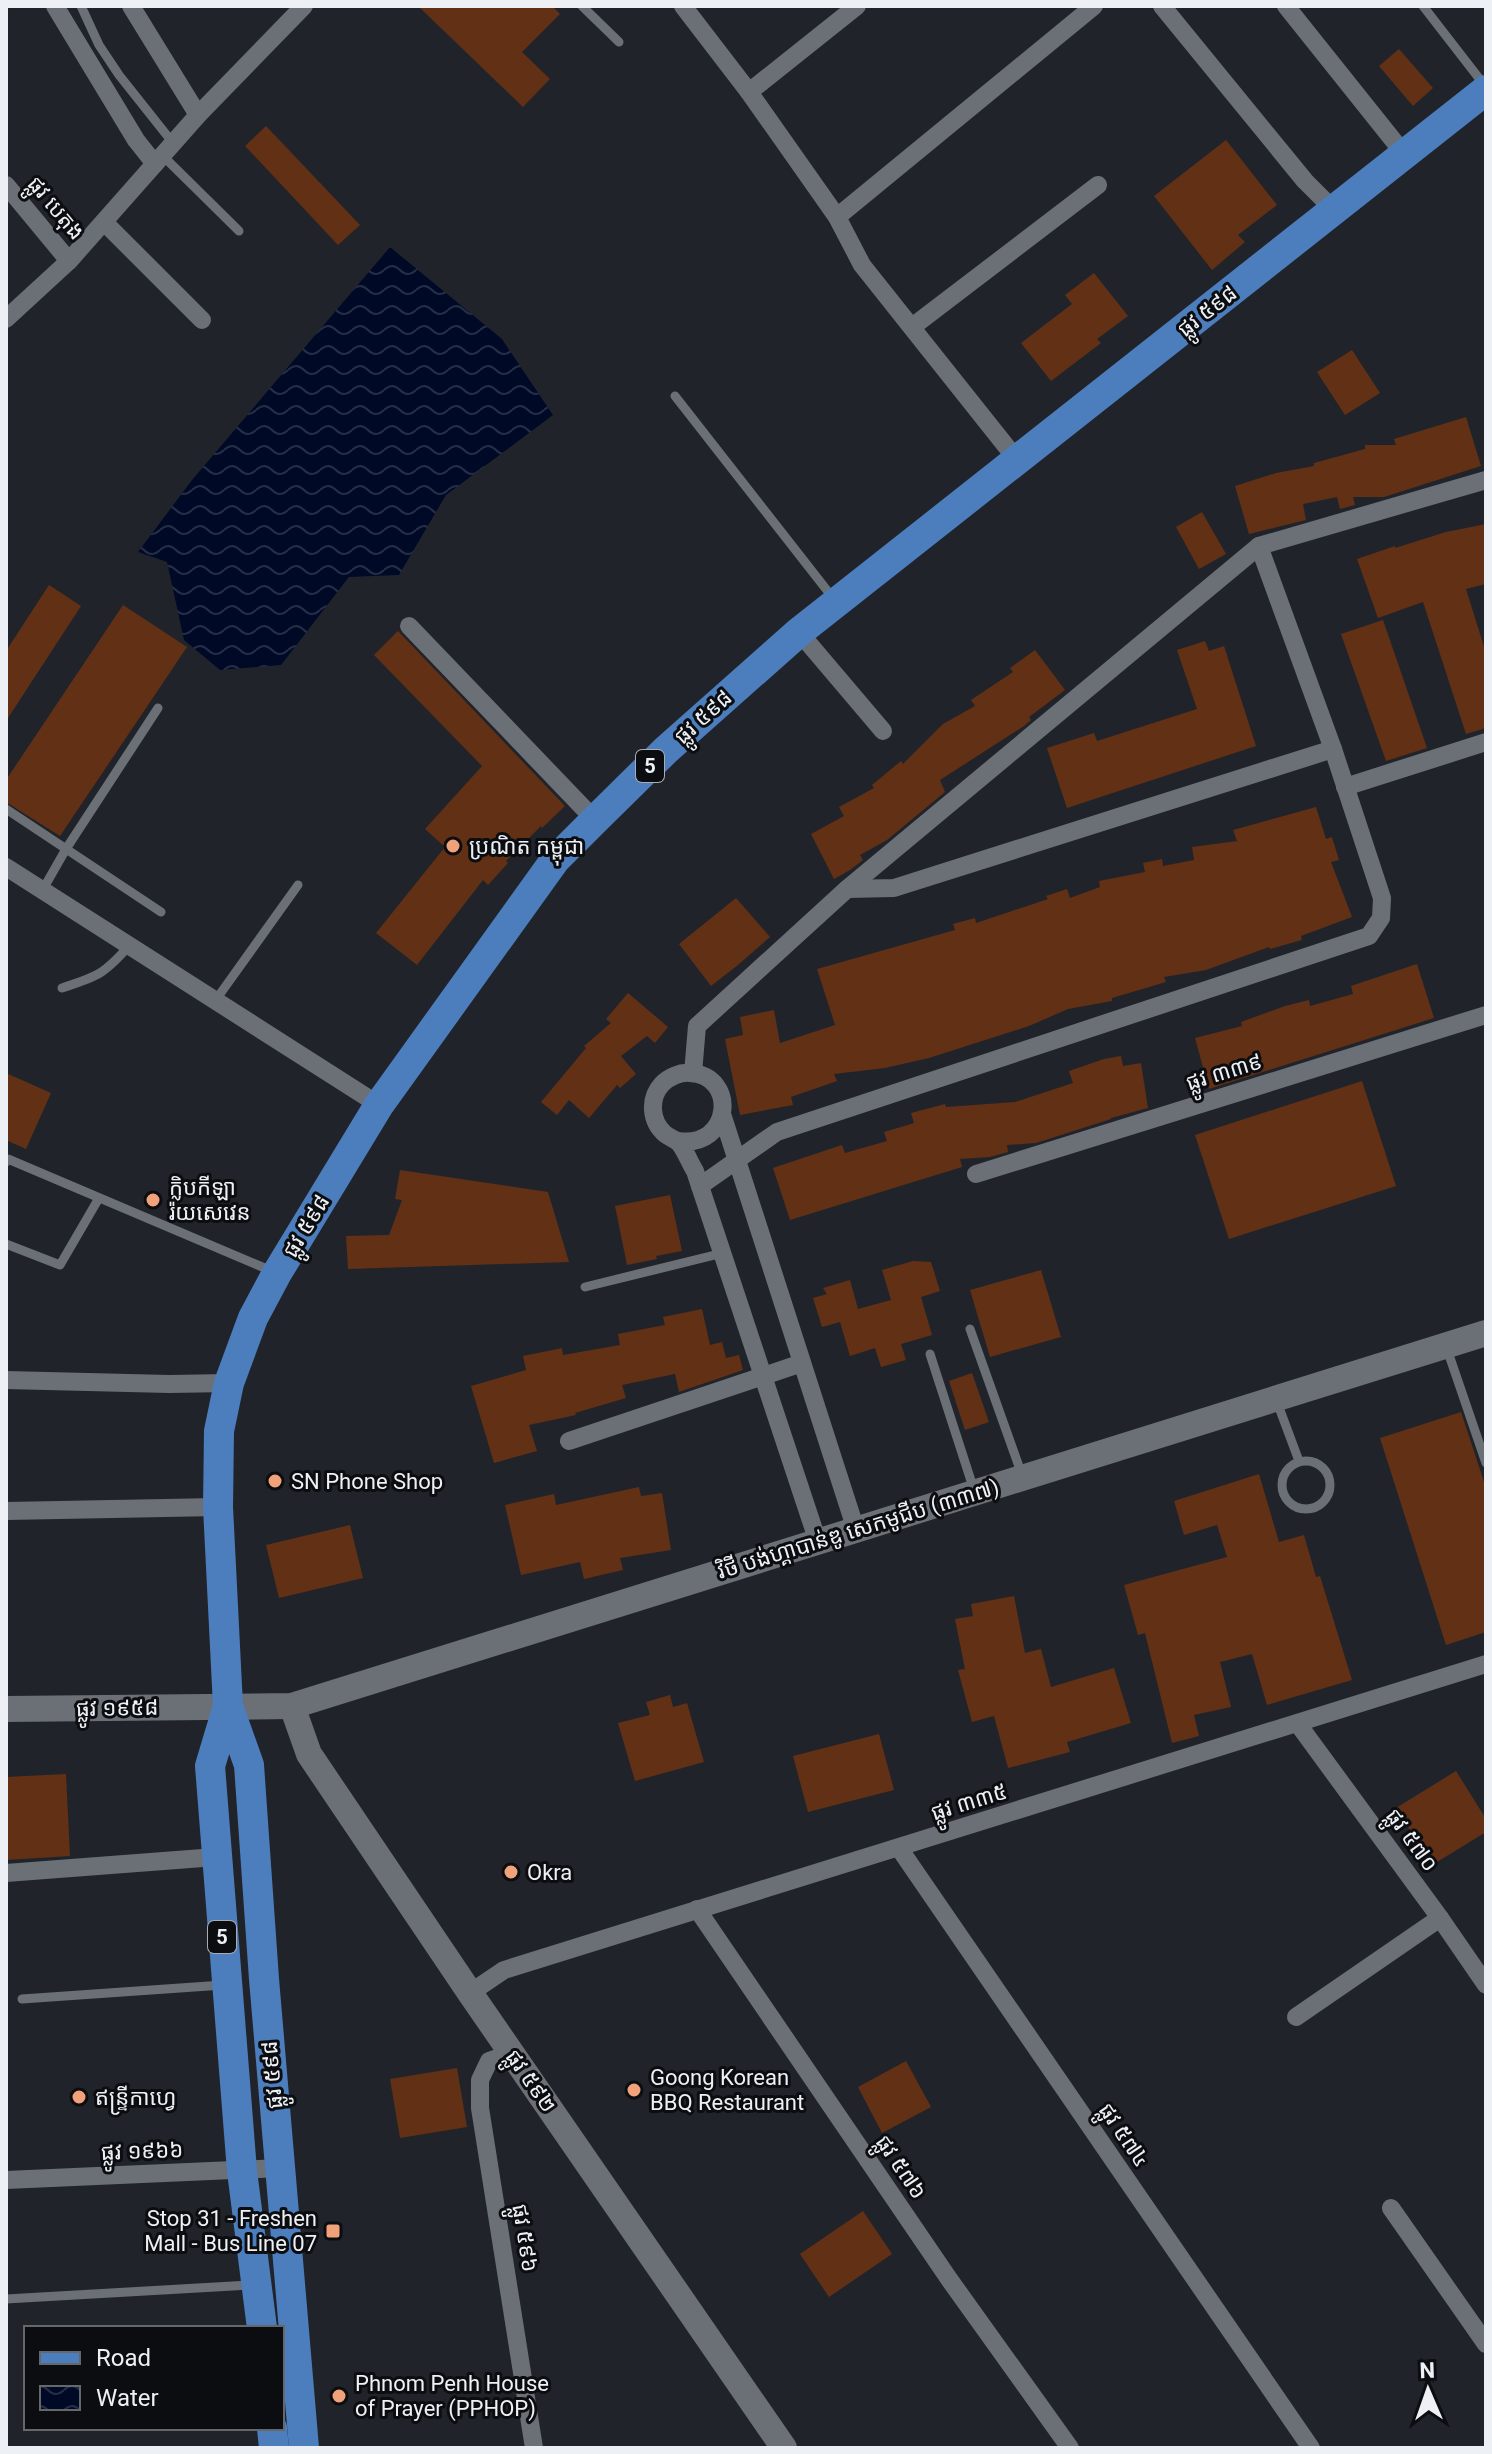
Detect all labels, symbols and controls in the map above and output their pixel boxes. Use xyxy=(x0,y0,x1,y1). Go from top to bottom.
street label: ផ្លូវ បេតុង xyxy=(17,171,90,250)
street label: ផ្លូវ ៥៩៨ xyxy=(1172,280,1246,348)
street label: ផ្លូវ ៥៩៨ xyxy=(669,685,742,755)
road number: 5 xyxy=(636,750,664,782)
place label: ប្រណិត កម្ពុជា xyxy=(469,834,584,866)
marker: ប្រណិត កម្ពុជា xyxy=(444,837,462,855)
street label: ផ្លូវ ៣៣៩ xyxy=(1183,1049,1267,1103)
place label: ក្លិបកីឡា រ៉យសេវេន xyxy=(169,1175,251,1225)
street label: ផ្លូវ ៥៩៨ xyxy=(278,1190,341,1266)
marker: ក្លិបកីឡា រ៉យសេវេន xyxy=(144,1191,162,1209)
place label: SN Phone Shop xyxy=(291,1469,443,1494)
marker: SN Phone Shop xyxy=(266,1472,284,1490)
street label: វិថី បង់ហ្គាបាន់ឌូ សេកមូជីប (៣៣៧) xyxy=(713,1473,1002,1585)
street label: ផ្លូវ ១៩៥៨ xyxy=(76,1695,159,1729)
street label: ផ្លូវ ៣៣៥ xyxy=(928,1779,1012,1833)
street label: ផ្លូវ ៥៧០ xyxy=(1375,1804,1443,1881)
place label: Okra xyxy=(527,1860,572,1885)
marker: Okra xyxy=(502,1863,520,1881)
road number: 5 xyxy=(208,1921,236,1953)
street label: ផ្លូវ ៥៩៨ xyxy=(257,2039,295,2110)
street label: ផ្លូវ ៥៩២ xyxy=(494,2045,562,2122)
place label: Goong Korean BBQ Restaurant xyxy=(650,2065,804,2115)
marker: Goong Korean BBQ Restaurant xyxy=(625,2081,643,2099)
place label: ឥន្ទ្រីកាហ្វេ xyxy=(95,2085,176,2115)
marker: ឥន្ទ្រីកាហ្វេ xyxy=(70,2088,88,2106)
street label: ផ្លូវ ៥៧៤ xyxy=(1087,2098,1154,2176)
street label: ផ្លូវ ៥៧៦ xyxy=(864,2130,931,2208)
street label: ផ្លូវ ១៩៦៦ xyxy=(100,2137,184,2172)
street label: ផ្លូវ ៥៩៦ xyxy=(500,2202,543,2275)
place label: Stop 31 - Freshen Mall - Bus Line 07 xyxy=(144,2206,317,2256)
marker: Stop 31 - Freshen Mall - Bus Line 07 xyxy=(324,2222,342,2240)
legend xyxy=(24,2326,284,2430)
text: Road xyxy=(96,2344,151,2372)
north arrow xyxy=(1388,2350,1468,2430)
text: N xyxy=(1419,2358,1436,2383)
place label: Phnom Penh House of Prayer (PPHOP) xyxy=(355,2371,549,2422)
text: Water xyxy=(96,2384,159,2412)
marker: Phnom Penh House of Prayer (PPHOP) xyxy=(330,2387,348,2405)

